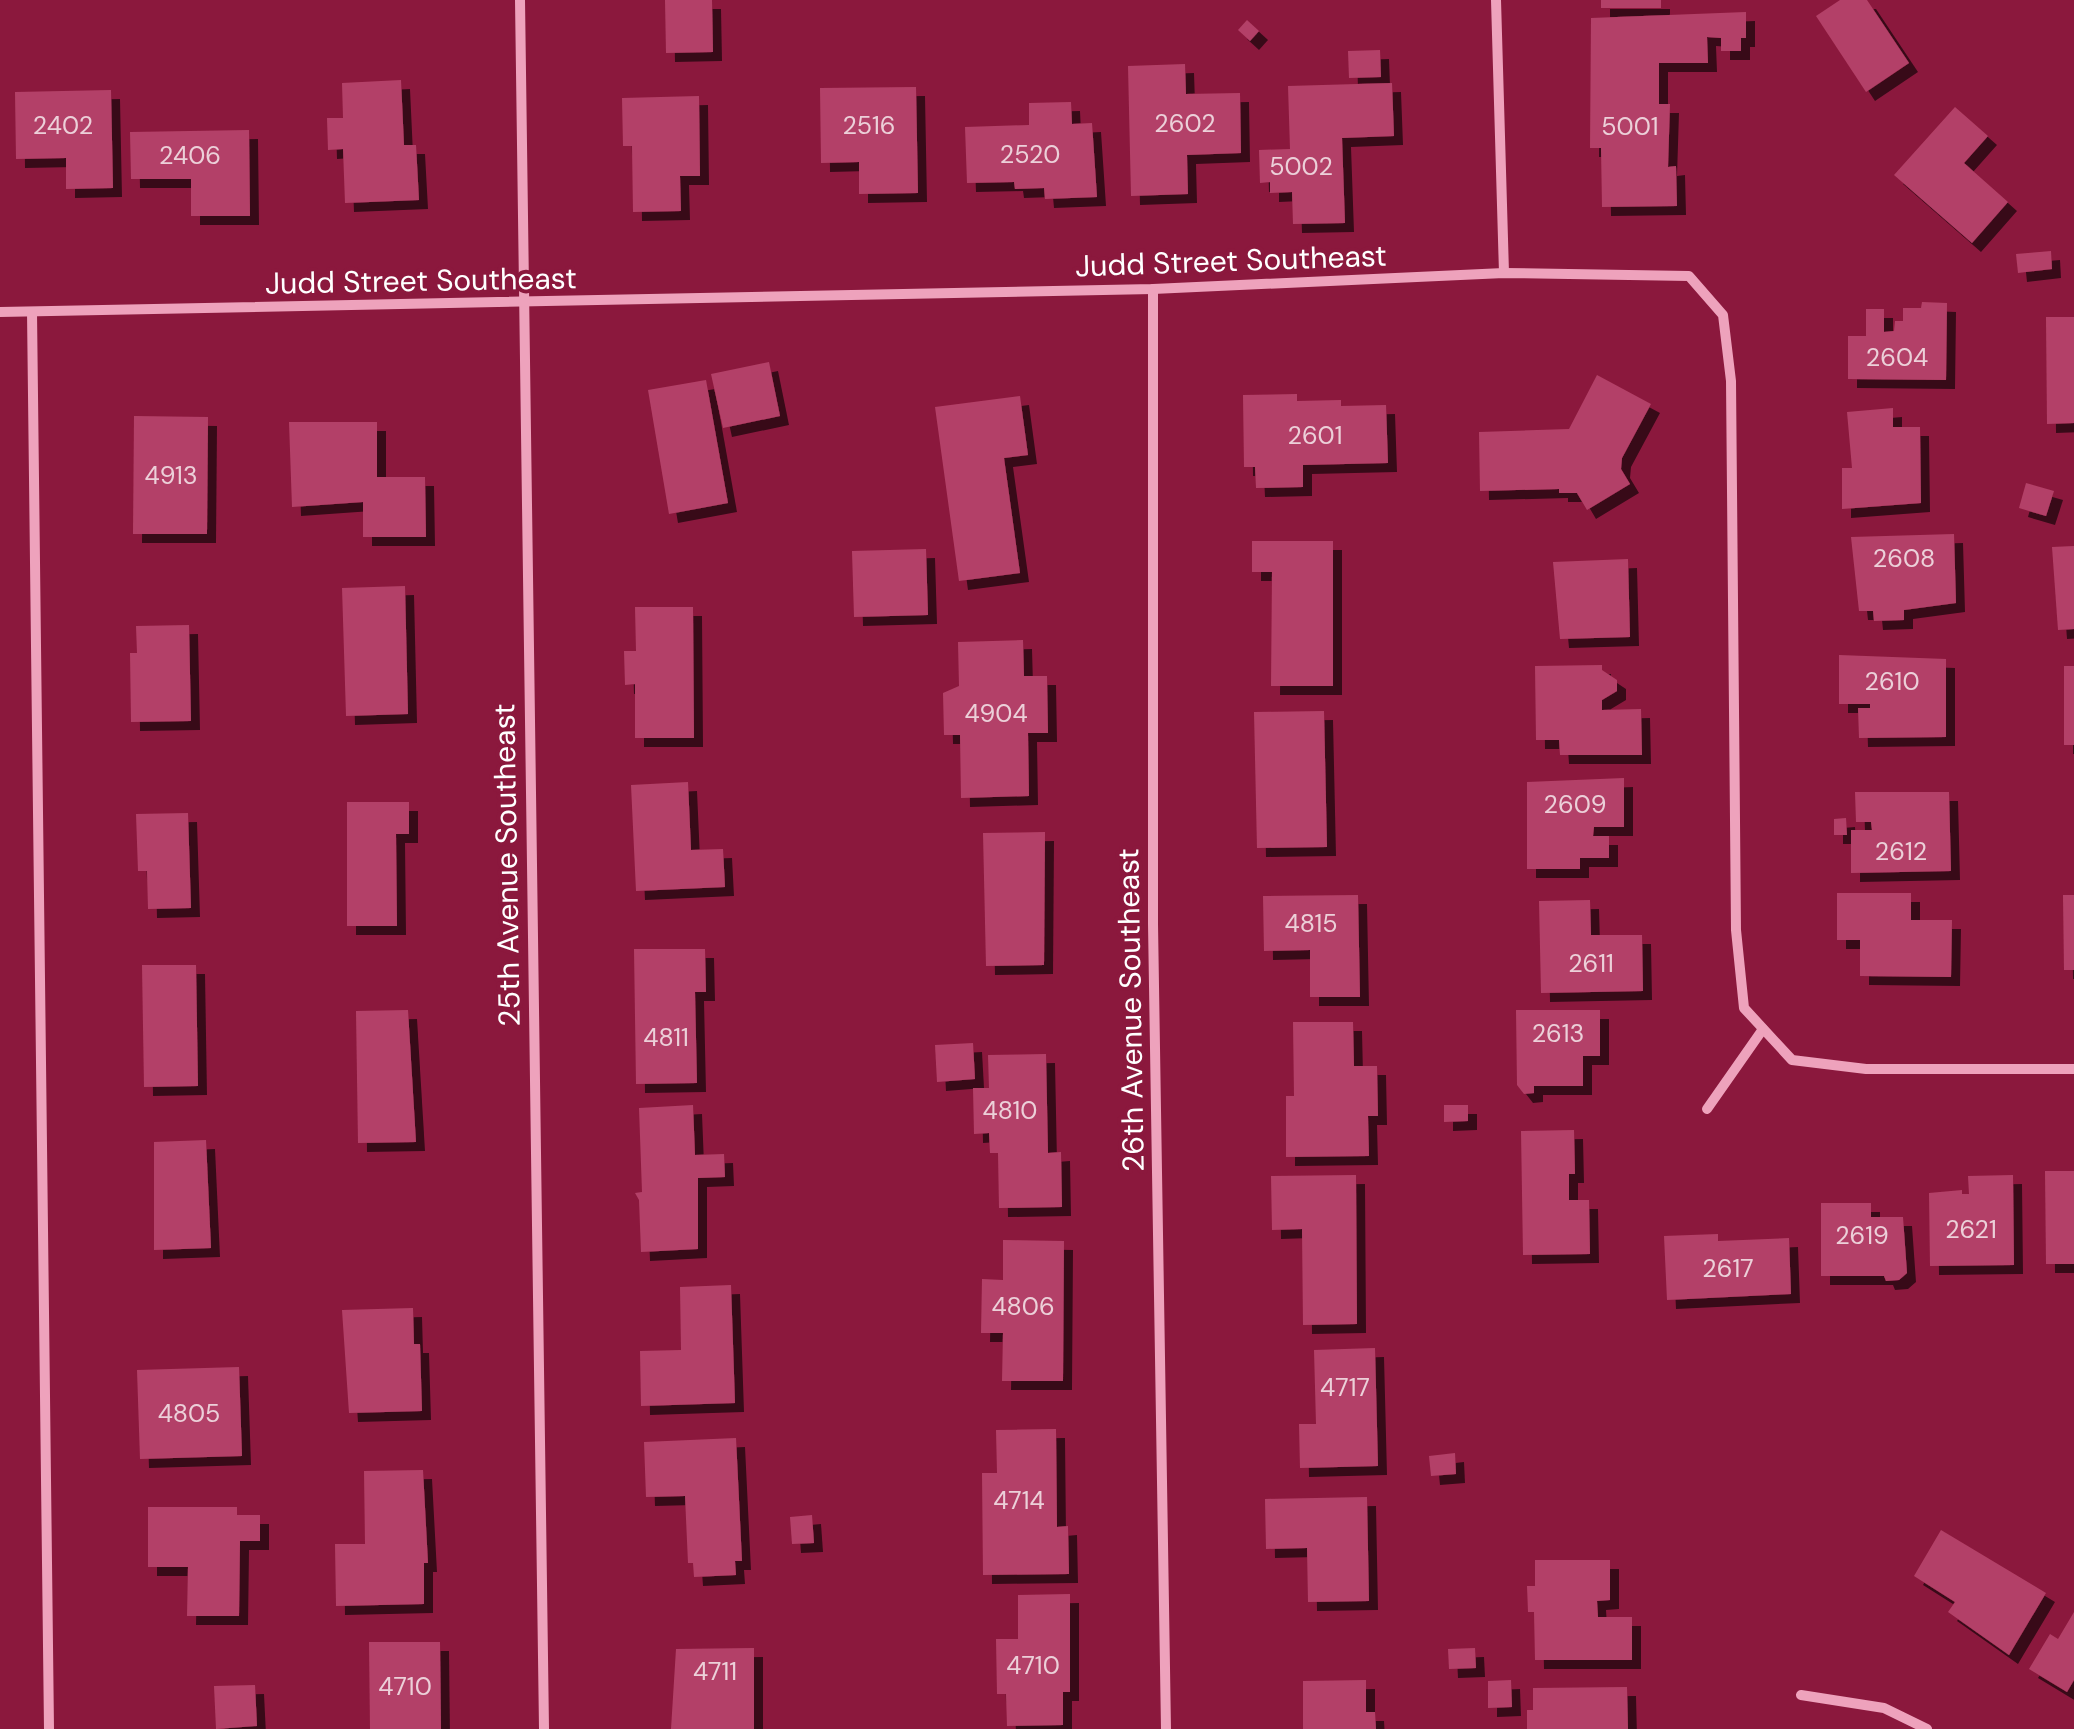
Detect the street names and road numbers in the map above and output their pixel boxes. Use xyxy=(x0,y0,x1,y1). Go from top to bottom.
street label: Judd Street Southeast xyxy=(1075,236,1387,285)
street label: Judd Street Southeast xyxy=(265,258,577,303)
street label: 25th Avenue Southeast xyxy=(484,703,529,1027)
street label: 26th Avenue Southeast xyxy=(1108,848,1153,1172)

